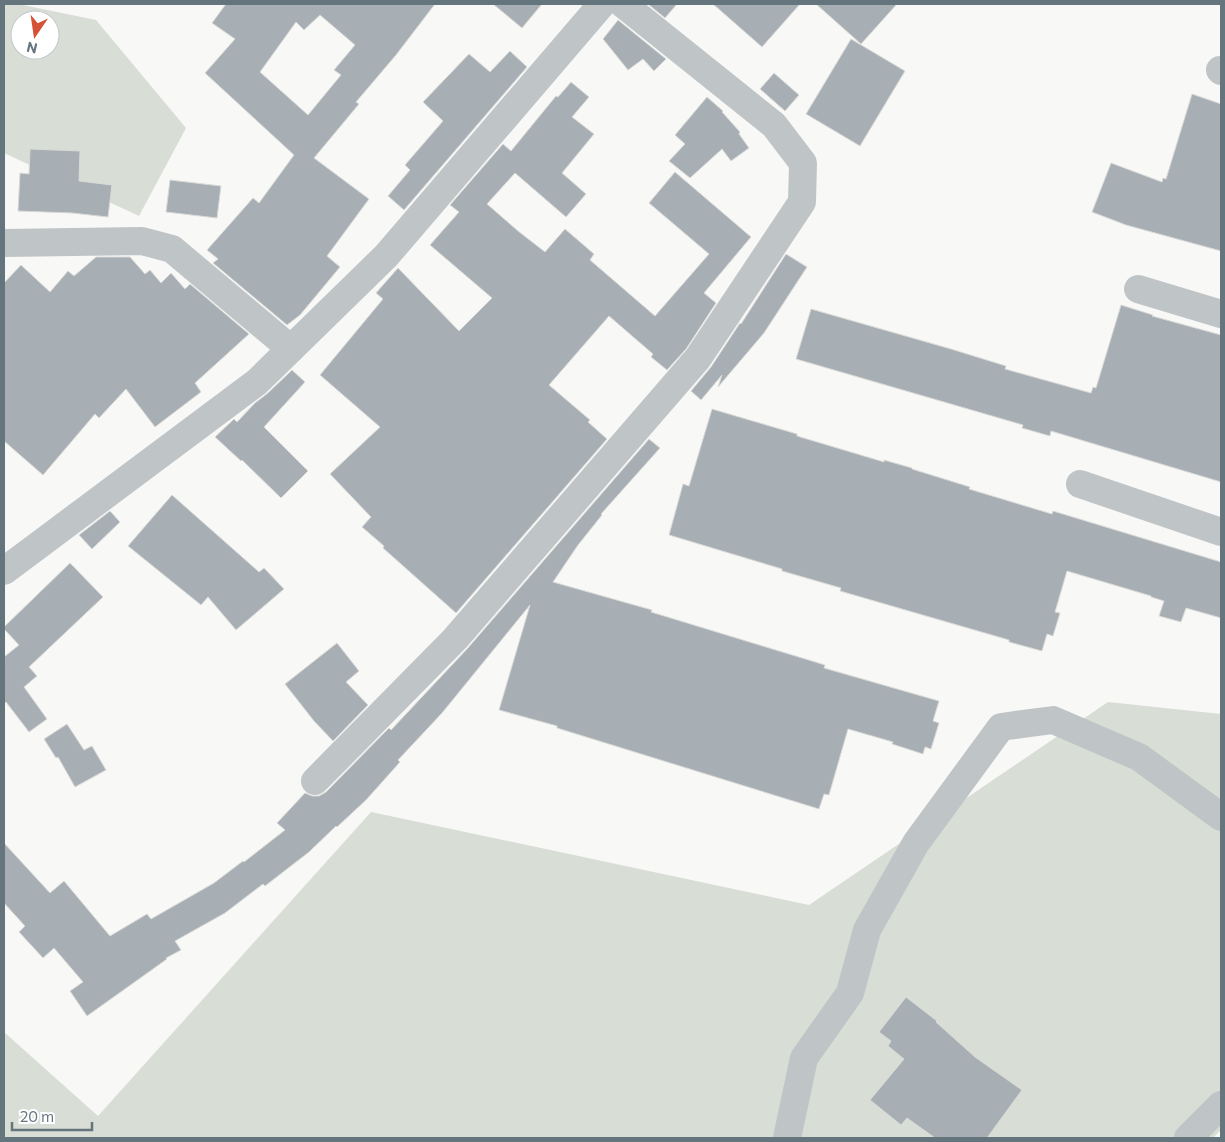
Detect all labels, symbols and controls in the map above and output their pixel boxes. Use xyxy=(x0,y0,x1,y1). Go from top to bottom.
north arrow xyxy=(10,10,60,60)
text: N xyxy=(25,39,39,58)
scale bar xyxy=(12,1100,92,1132)
text: 20 m xyxy=(20,1107,54,1125)

